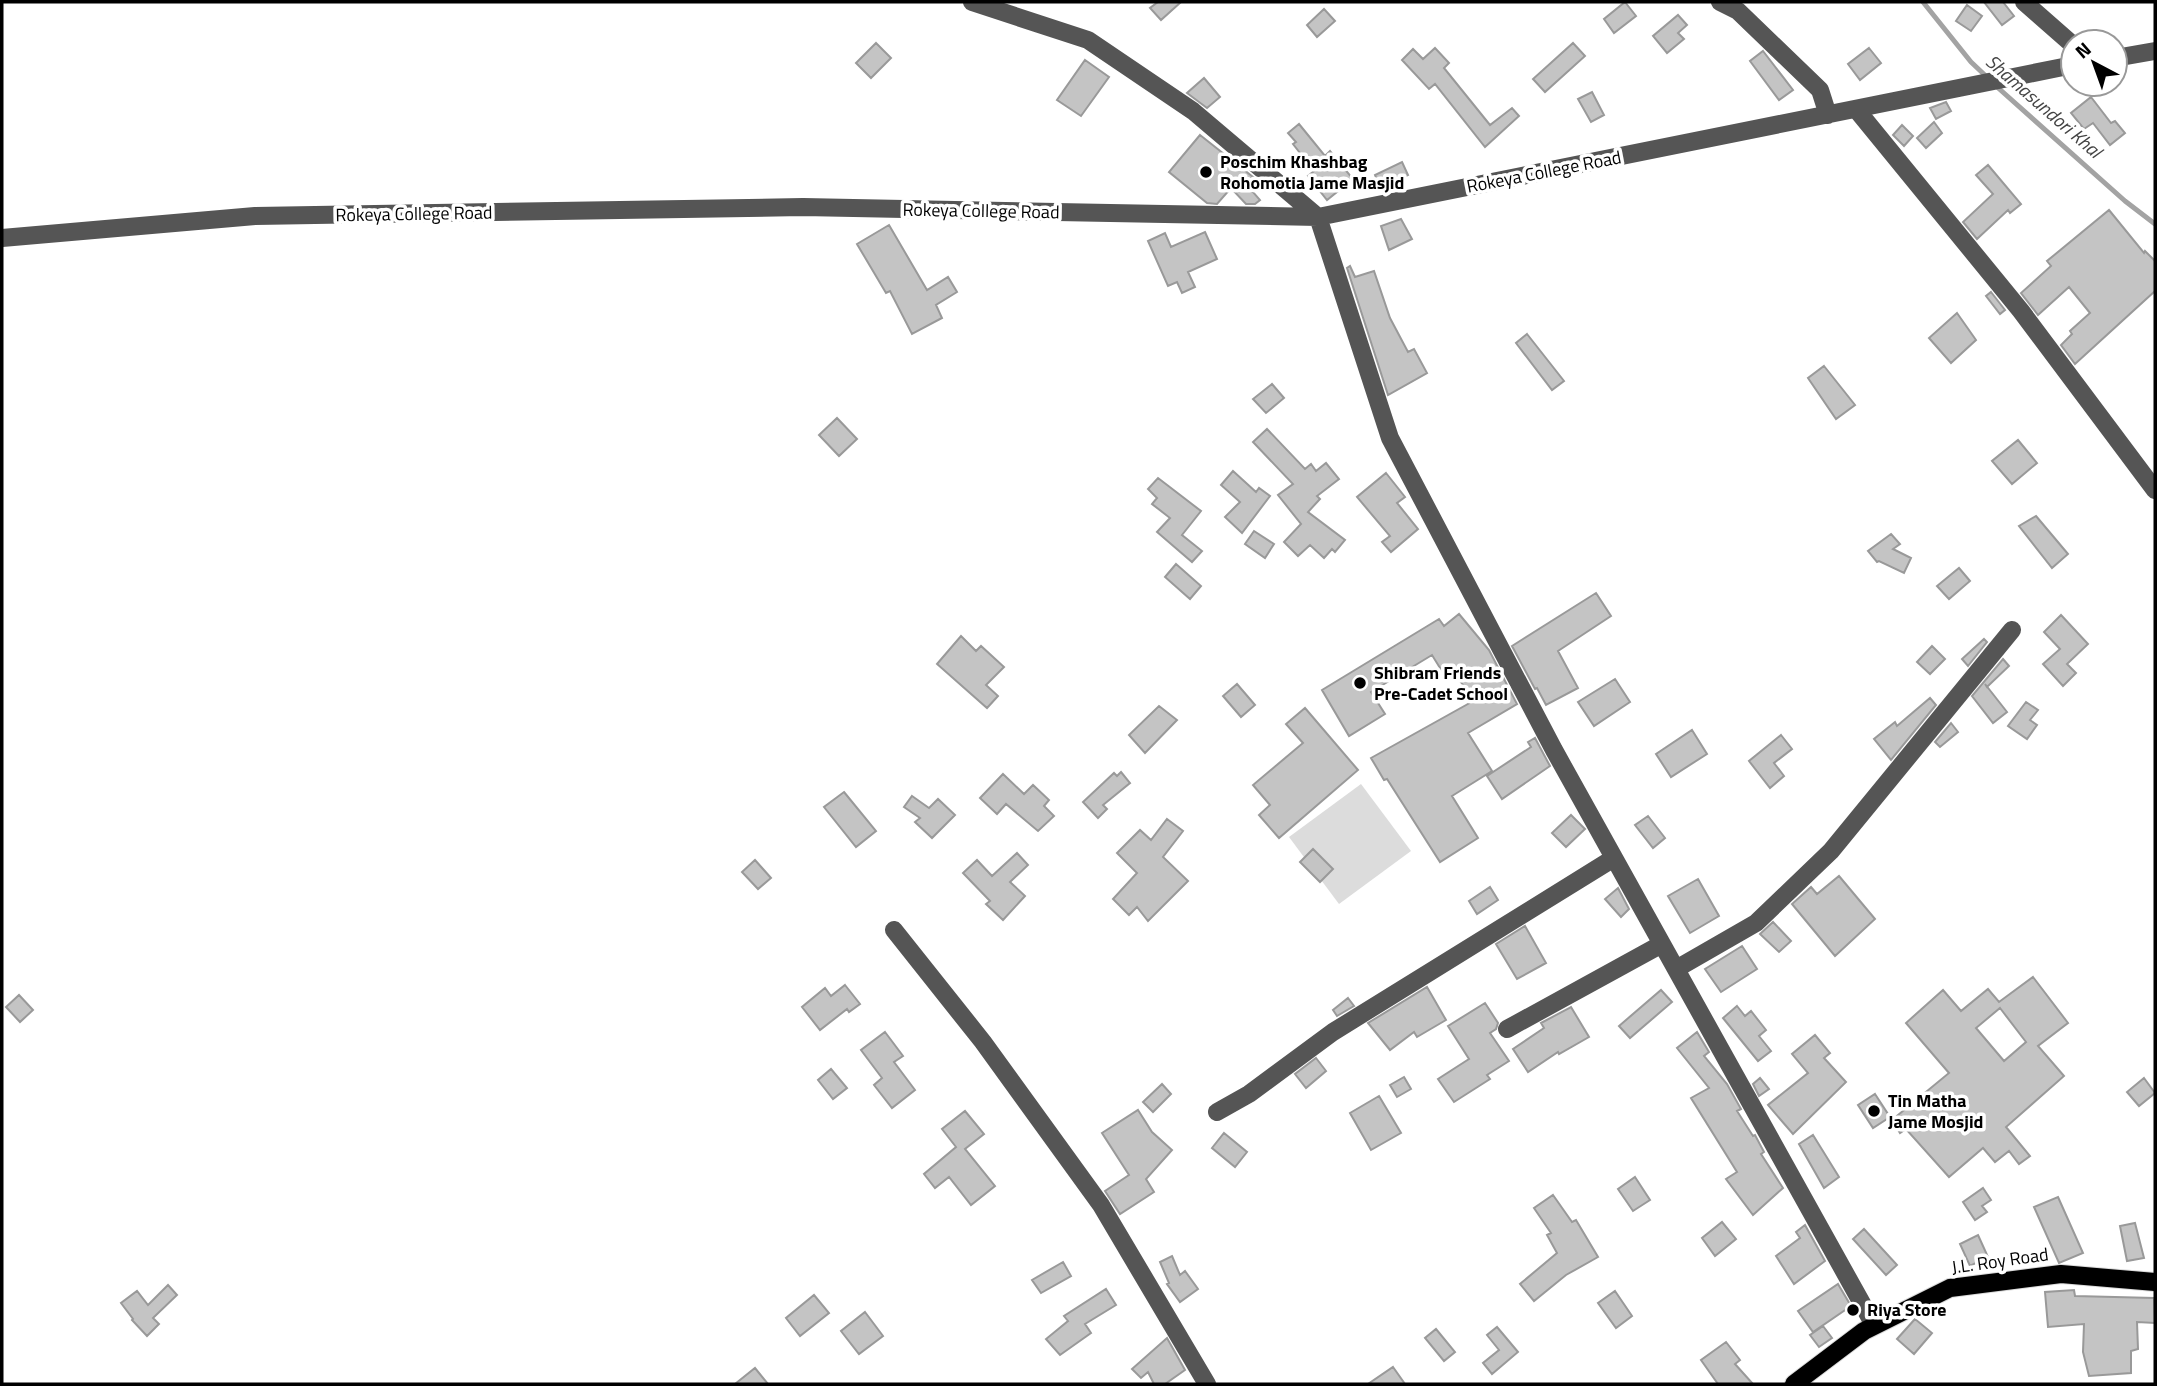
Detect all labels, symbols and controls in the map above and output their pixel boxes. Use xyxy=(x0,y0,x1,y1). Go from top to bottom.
north arrow xyxy=(2059,28,2129,98)
text: N xyxy=(2068,35,2097,65)
water label: Shamasundori Khal xyxy=(1980,47,2110,166)
street label: Rokeya College Road xyxy=(1464,143,1624,200)
place label: Poschim Khashbag Rohomotia Jame Masjid xyxy=(1220,148,1404,196)
marker: Poschim Khashbag Rohomotia Jame Masjid xyxy=(1198,164,1214,180)
street label: Rokeya College Road xyxy=(902,196,1060,225)
street label: Rokeya College Road xyxy=(335,199,493,228)
place label: Shibram Friends Pre-Cadet School xyxy=(1374,659,1508,707)
marker: Shibram Friends Pre-Cadet School xyxy=(1352,675,1368,691)
place label: Tin Matha Jame Mosjid xyxy=(1888,1087,1983,1135)
marker: Tin Matha Jame Mosjid xyxy=(1866,1103,1882,1119)
street label: J.L. Roy Road xyxy=(1950,1240,2050,1281)
place label: Riya Store xyxy=(1867,1296,1947,1323)
marker: Riya Store xyxy=(1845,1302,1861,1318)

